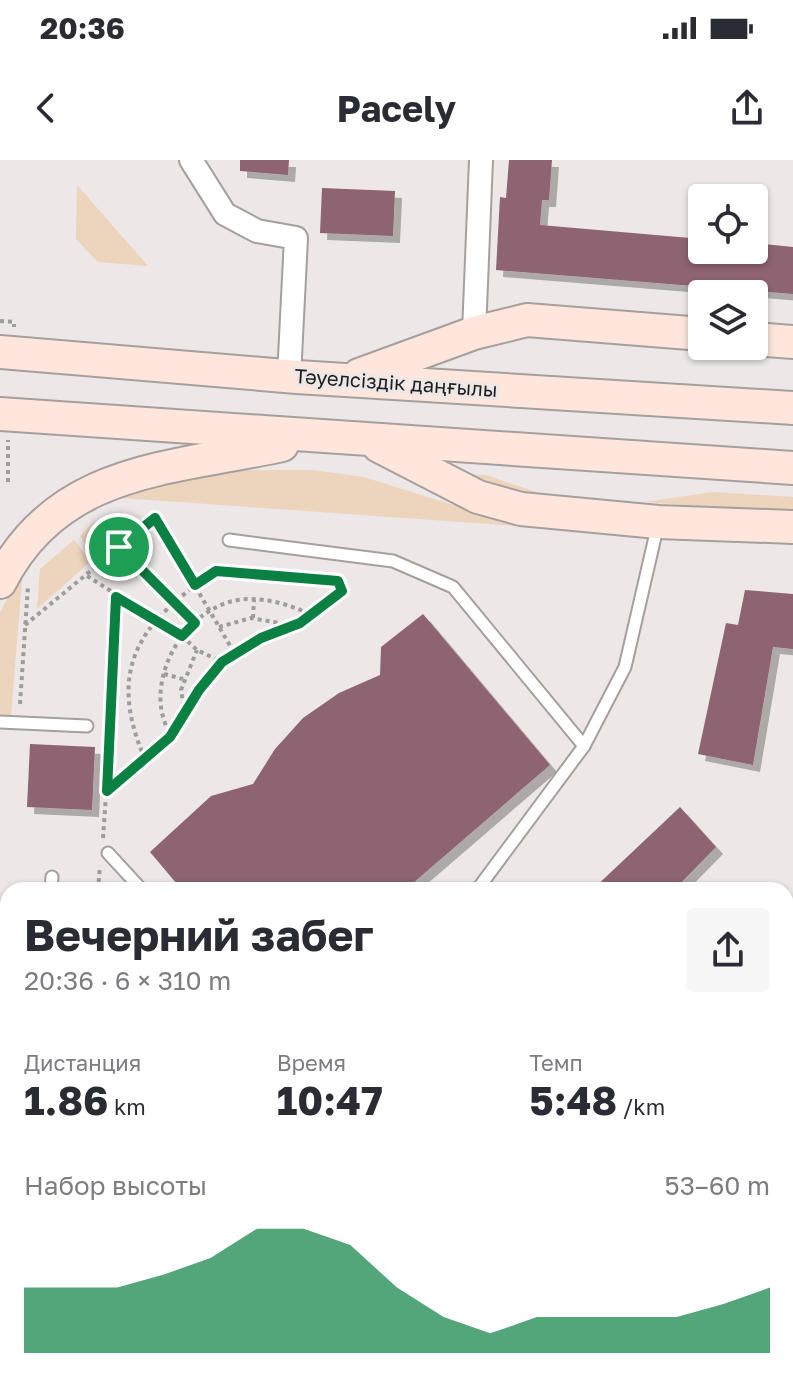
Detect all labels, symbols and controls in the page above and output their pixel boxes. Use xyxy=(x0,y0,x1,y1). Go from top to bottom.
text: 20:36 xyxy=(40,10,125,46)
icon: back xyxy=(24,86,68,130)
icon: share xyxy=(725,86,769,130)
text: Pacely xyxy=(337,87,456,130)
map controls xyxy=(688,184,768,360)
button: locate xyxy=(688,184,768,264)
button: layers xyxy=(688,280,768,360)
street label: Тәуелсіздік даңғылы xyxy=(294,363,498,401)
pin xyxy=(85,513,153,581)
icon: arrive xyxy=(97,525,141,569)
text: Вечерний забег xyxy=(24,908,374,961)
button: share xyxy=(686,908,770,992)
text: 20:36 · 6 × 310 m xyxy=(24,965,231,996)
text: Дистанция xyxy=(24,1049,141,1076)
text: Время xyxy=(277,1049,346,1076)
text: Темп xyxy=(529,1049,583,1076)
text: 1.86 xyxy=(24,1076,108,1124)
text: 10:47 xyxy=(277,1076,383,1124)
text: 5:48 xyxy=(529,1076,617,1124)
text: km xyxy=(108,1093,146,1120)
text: /km xyxy=(617,1093,665,1120)
text: Набор высоты xyxy=(24,1170,207,1201)
text: 53–60 m xyxy=(665,1170,770,1201)

